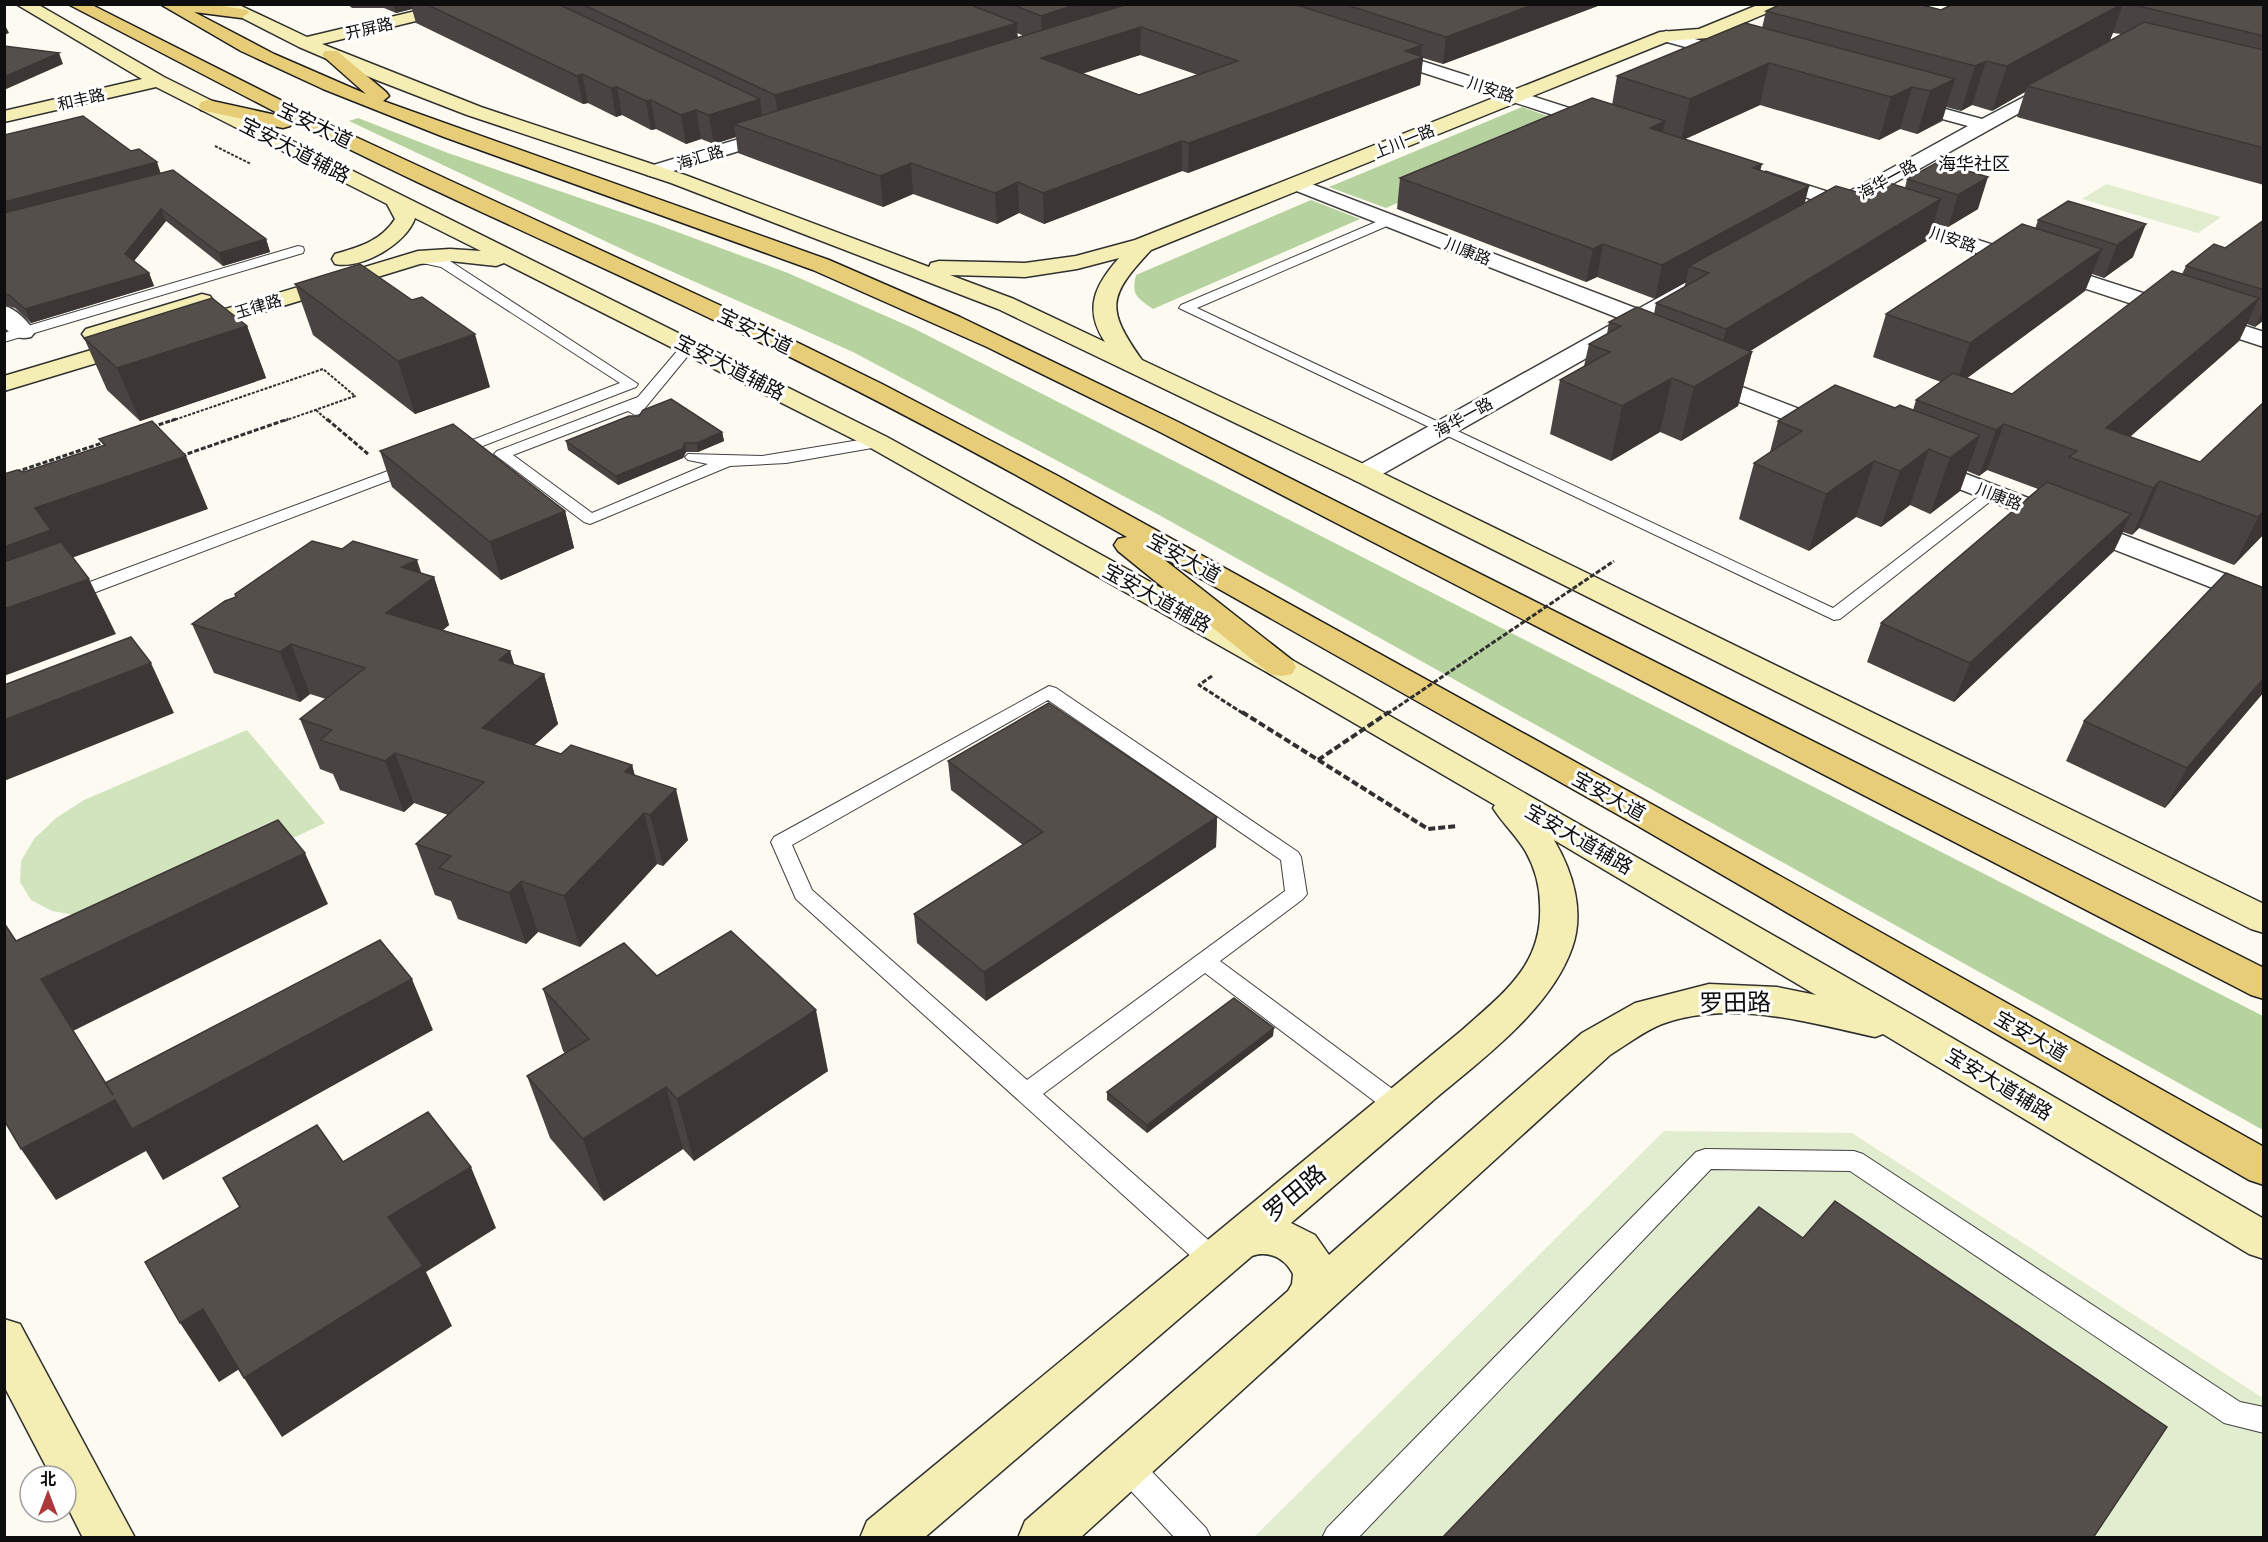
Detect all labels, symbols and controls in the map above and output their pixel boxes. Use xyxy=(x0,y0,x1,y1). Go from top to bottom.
street label: 开屏路 xyxy=(343,13,395,43)
street label: 川安路 xyxy=(1465,72,1517,106)
street label: 和丰路 xyxy=(55,84,107,114)
street label: 宝安大道 xyxy=(274,96,357,153)
street label: 宝安大道辅路 xyxy=(236,111,354,188)
street label: 上川一路 xyxy=(1371,120,1437,162)
street label: 海汇路 xyxy=(674,140,726,174)
district label: 海华社区 xyxy=(1938,152,2010,175)
street label: 海华一路 xyxy=(1854,155,1920,203)
street label: 川安路 xyxy=(1927,222,1979,256)
street label: 川康路 xyxy=(1442,233,1494,269)
street label: 玉律路 xyxy=(232,289,284,323)
street label: 宝安大道 xyxy=(714,302,797,359)
street label: 宝安大道辅路 xyxy=(671,328,789,405)
street label: 海华一路 xyxy=(1430,393,1496,441)
street label: 川康路 xyxy=(1973,478,2025,514)
street label: 宝安大道 xyxy=(1143,527,1225,588)
street label: 宝安大道辅路 xyxy=(1099,558,1216,638)
street label: 宝安大道 xyxy=(1568,765,1650,826)
street label: 宝安大道辅路 xyxy=(1521,798,1637,879)
street label: 罗田路 xyxy=(1699,986,1771,1019)
street label: 宝安大道 xyxy=(1990,1005,2072,1066)
street label: 宝安大道辅路 xyxy=(1941,1042,2057,1125)
street label: 罗田路 xyxy=(1257,1158,1332,1228)
north arrow xyxy=(18,1464,78,1524)
text: 北 xyxy=(40,1469,56,1489)

